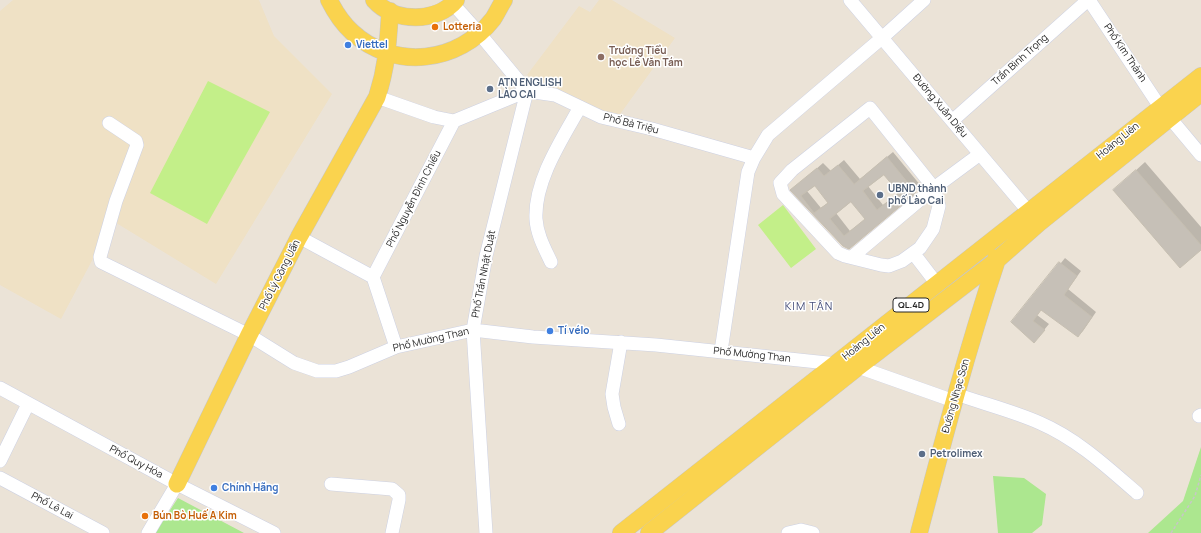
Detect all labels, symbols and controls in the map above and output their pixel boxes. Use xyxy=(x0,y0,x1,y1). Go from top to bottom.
place label: Lotteria xyxy=(443,21,481,33)
street label: Phố Kim Thành xyxy=(1101,21,1149,85)
marker: Lotteria xyxy=(430,22,440,32)
street label: Trần Bình Trọng xyxy=(989,32,1051,88)
place label: Viettel xyxy=(356,39,388,51)
marker: Viettel xyxy=(343,40,353,50)
place label: Trường Tiểu học Lê Văn Tám xyxy=(609,45,683,68)
marker: Trường Tiểu học Lê Văn Tám xyxy=(596,52,606,62)
street label: Đường Xuân Diệu xyxy=(910,72,970,140)
place label: ATN ENGLISH LÀO CAI xyxy=(498,77,562,100)
marker: ATN ENGLISH LÀO CAI xyxy=(485,84,495,94)
street label: Phố Bà Triệu xyxy=(602,111,660,137)
street label: Hoàng Liên xyxy=(1094,120,1142,162)
street label: Phố Nguyễn Đình Chiểu xyxy=(384,148,444,250)
place label: UBND thành phố Lào Cai xyxy=(888,183,947,206)
marker: UBND thành phố Lào Cai xyxy=(875,190,885,200)
street label: Phố Trần Nhật Duật xyxy=(470,229,498,319)
street label: Phố Lý Công Uẩn xyxy=(257,238,303,312)
road number: QL.4D xyxy=(893,298,929,312)
district label: KIM TÂN xyxy=(785,300,833,314)
street label: Hoàng Liên xyxy=(840,321,888,363)
street label: Phố Mường Than xyxy=(392,325,470,355)
place label: Tí vélo xyxy=(558,325,589,337)
marker: Tí vélo xyxy=(545,326,555,336)
street label: Phố Mường Than xyxy=(713,345,791,365)
street label: Đường Nhạc Sơn xyxy=(940,358,972,434)
street label: Phố Quy Hóa xyxy=(107,443,165,481)
place label: Petrolimex xyxy=(930,448,983,460)
marker: Petrolimex xyxy=(917,449,927,459)
place label: Chính Hãng xyxy=(222,482,278,494)
marker: Chính Hãng xyxy=(209,483,219,493)
street label: Phố Lê Lai xyxy=(29,490,75,522)
place label: Bún Bò Huế A Kim xyxy=(153,510,237,522)
marker: Bún Bò Huế A Kim xyxy=(140,511,150,521)

